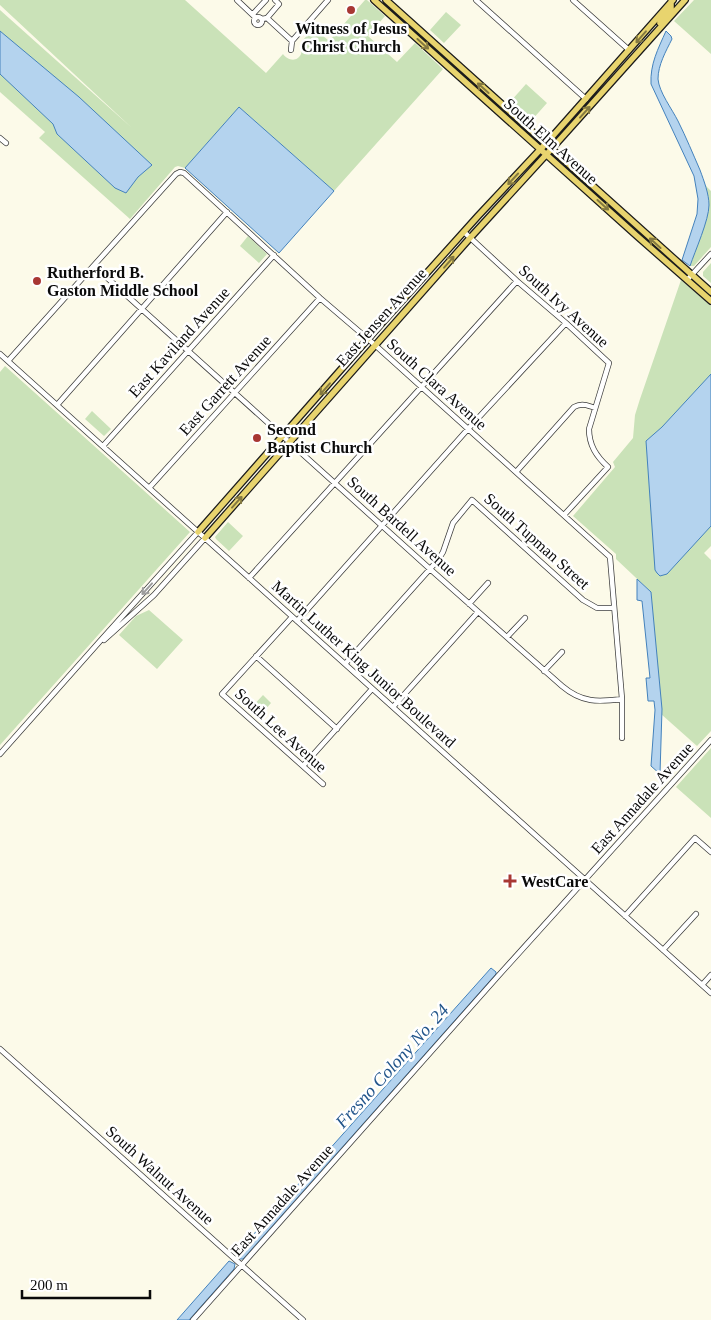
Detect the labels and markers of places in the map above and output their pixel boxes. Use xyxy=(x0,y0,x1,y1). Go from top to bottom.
marker: Witness of Jesus Christ Church xyxy=(345,4,357,16)
place label: Witness of Jesus Christ Church xyxy=(295,20,407,55)
place label: Rutherford B. Gaston Middle School xyxy=(47,264,199,299)
marker: Rutherford B. Gaston Middle School xyxy=(31,275,43,287)
place label: Second Baptist Church xyxy=(267,421,372,457)
marker: Second Baptist Church xyxy=(251,432,263,444)
place label: WestCare xyxy=(521,873,588,890)
marker: WestCare xyxy=(503,874,517,888)

